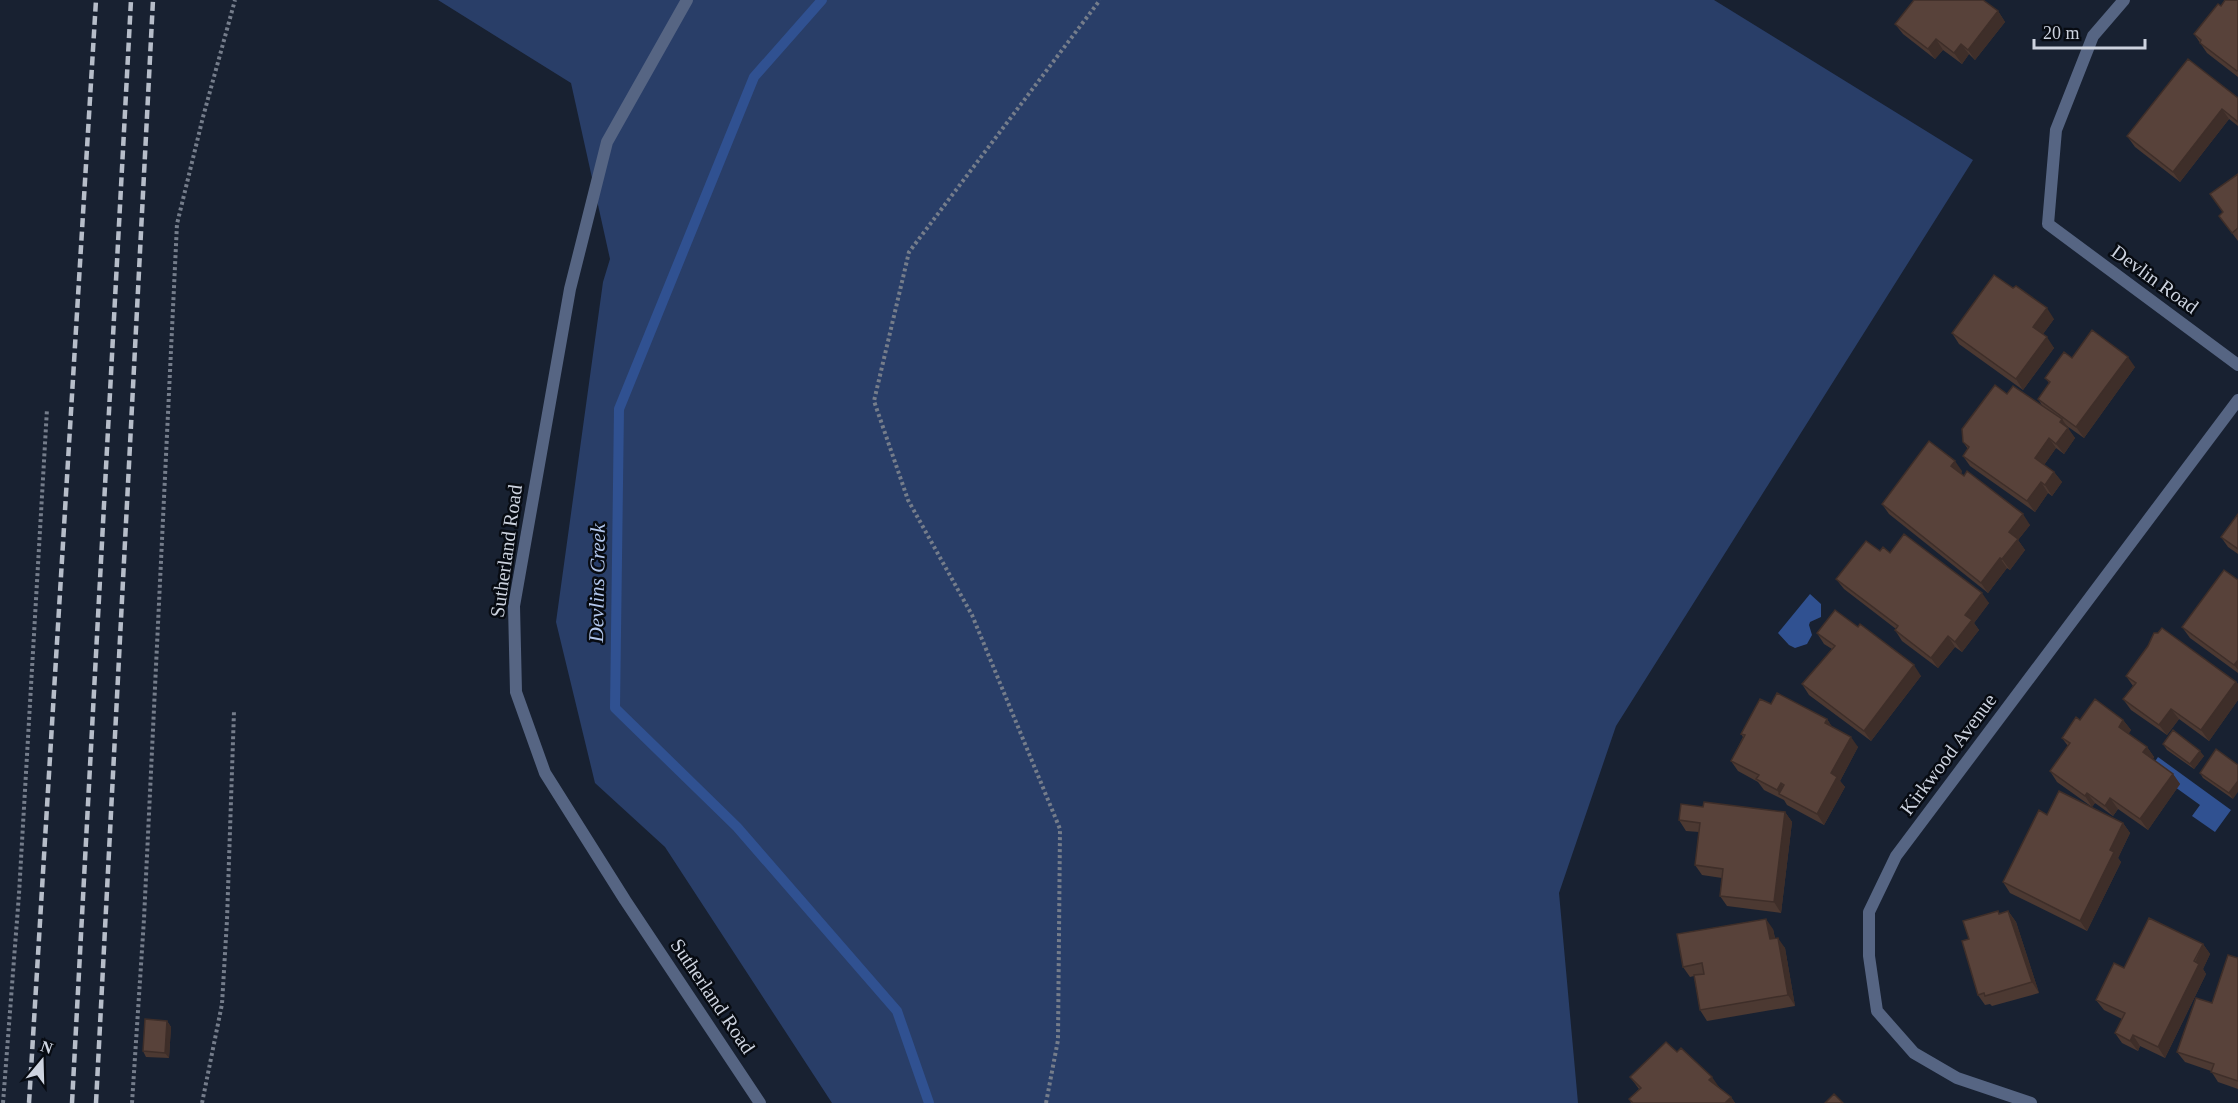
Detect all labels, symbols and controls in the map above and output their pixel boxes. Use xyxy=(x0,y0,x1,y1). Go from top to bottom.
scale bar xyxy=(2034,12,2145,50)
text: 20 m xyxy=(2043,23,2080,43)
street label: Devlin Road xyxy=(2107,240,2203,318)
street label: Sutherland Road xyxy=(486,483,526,619)
water label: Devlins Creek xyxy=(584,523,610,644)
street label: Kirkwood Avenue xyxy=(1895,689,2001,819)
street label: Sutherland Road xyxy=(666,934,760,1058)
north arrow xyxy=(12,1031,72,1091)
text: N xyxy=(38,1037,55,1057)

